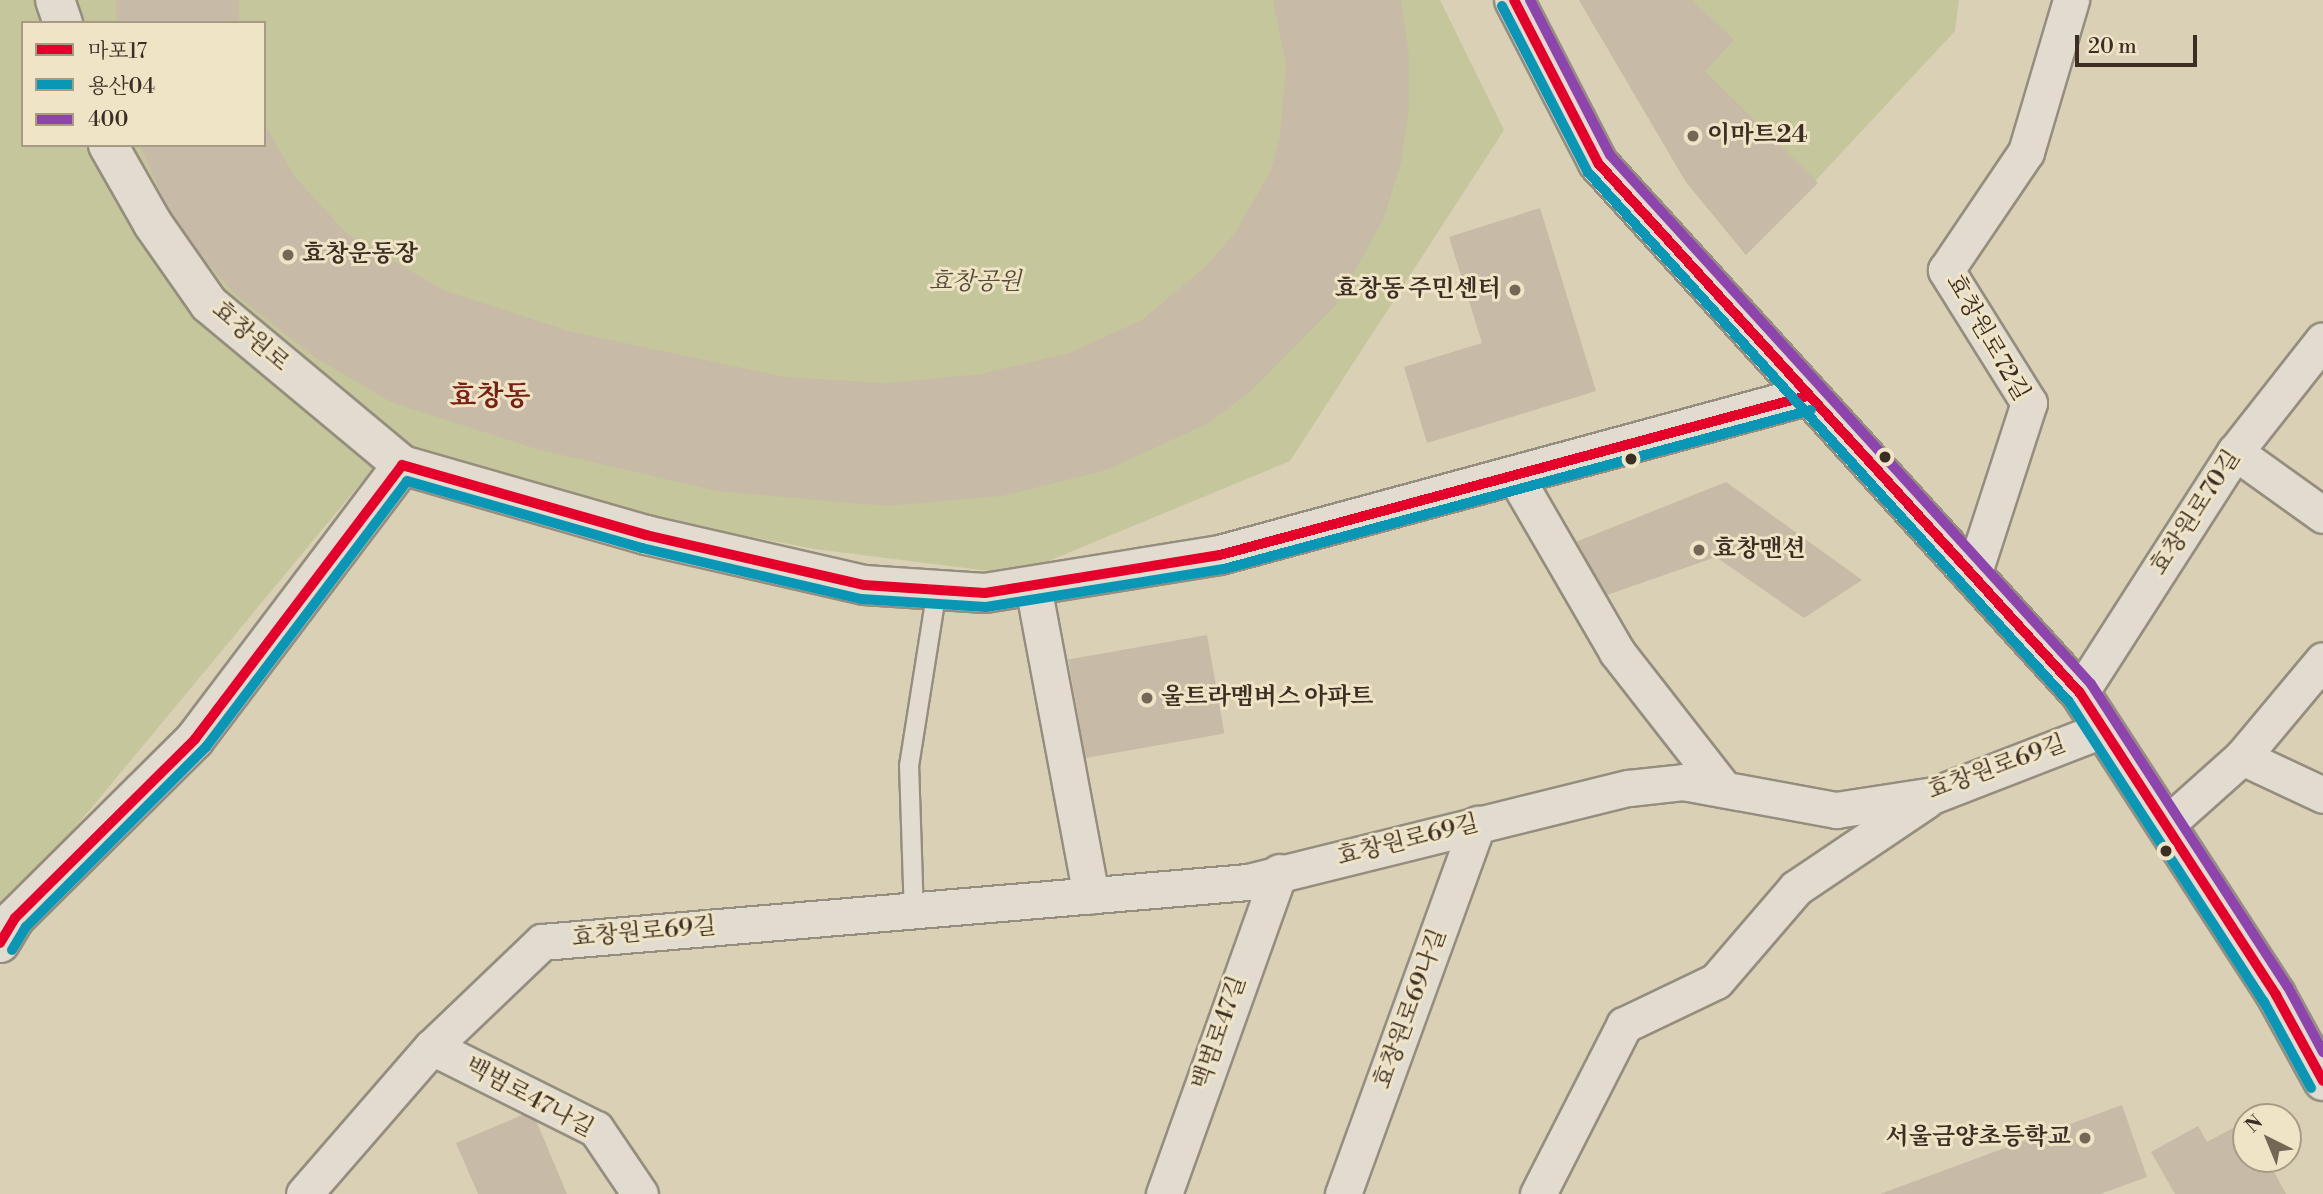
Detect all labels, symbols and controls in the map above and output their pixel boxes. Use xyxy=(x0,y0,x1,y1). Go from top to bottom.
legend xyxy=(21,21,266,147)
scale bar xyxy=(2078,21,2200,65)
text: 20 m xyxy=(2088,34,2137,60)
text: 마포17 xyxy=(88,39,147,65)
text: 용산04 xyxy=(88,74,155,100)
text: 400 xyxy=(88,107,128,133)
place label: 이마트24 xyxy=(1707,122,1808,150)
marker: 이마트24 xyxy=(1685,128,1701,144)
place label: 효창운동장 xyxy=(302,241,418,269)
marker: 효창운동장 xyxy=(280,247,296,263)
park label: 효창공원 xyxy=(929,269,1021,297)
street label: 효창원로72길 xyxy=(1939,270,2035,406)
place label: 효창동 주민센터 xyxy=(1335,276,1501,304)
marker: 효창동 주민센터 xyxy=(1507,282,1523,298)
street label: 효창원로 xyxy=(206,296,294,378)
district label: 효창동 xyxy=(449,380,531,414)
street label: 효창원로70길 xyxy=(2145,445,2247,581)
unlabelled marker xyxy=(1878,450,1892,464)
unlabelled marker xyxy=(1624,452,1638,466)
place label: 효창맨션 xyxy=(1713,536,1806,564)
marker: 효창맨션 xyxy=(1691,542,1707,558)
place label: 울트라멤버스 아파트 xyxy=(1161,684,1373,712)
marker: 울트라멤버스 아파트 xyxy=(1139,690,1155,706)
street label: 효창원로69길 xyxy=(1924,730,2070,806)
street label: 효창원로69길 xyxy=(1334,809,1482,873)
unlabelled marker xyxy=(2159,844,2173,858)
street label: 효창원로69길 xyxy=(571,912,717,954)
street label: 효창원로69나길 xyxy=(1369,925,1453,1093)
street label: 백범로47길 xyxy=(1187,972,1253,1094)
street label: 백범로47나길 xyxy=(460,1052,598,1144)
north arrow xyxy=(2232,1103,2302,1173)
text: N xyxy=(2240,1110,2268,1138)
place label: 서울금양초등학교 xyxy=(1886,1124,2071,1152)
marker: 서울금양초등학교 xyxy=(2077,1130,2093,1146)

